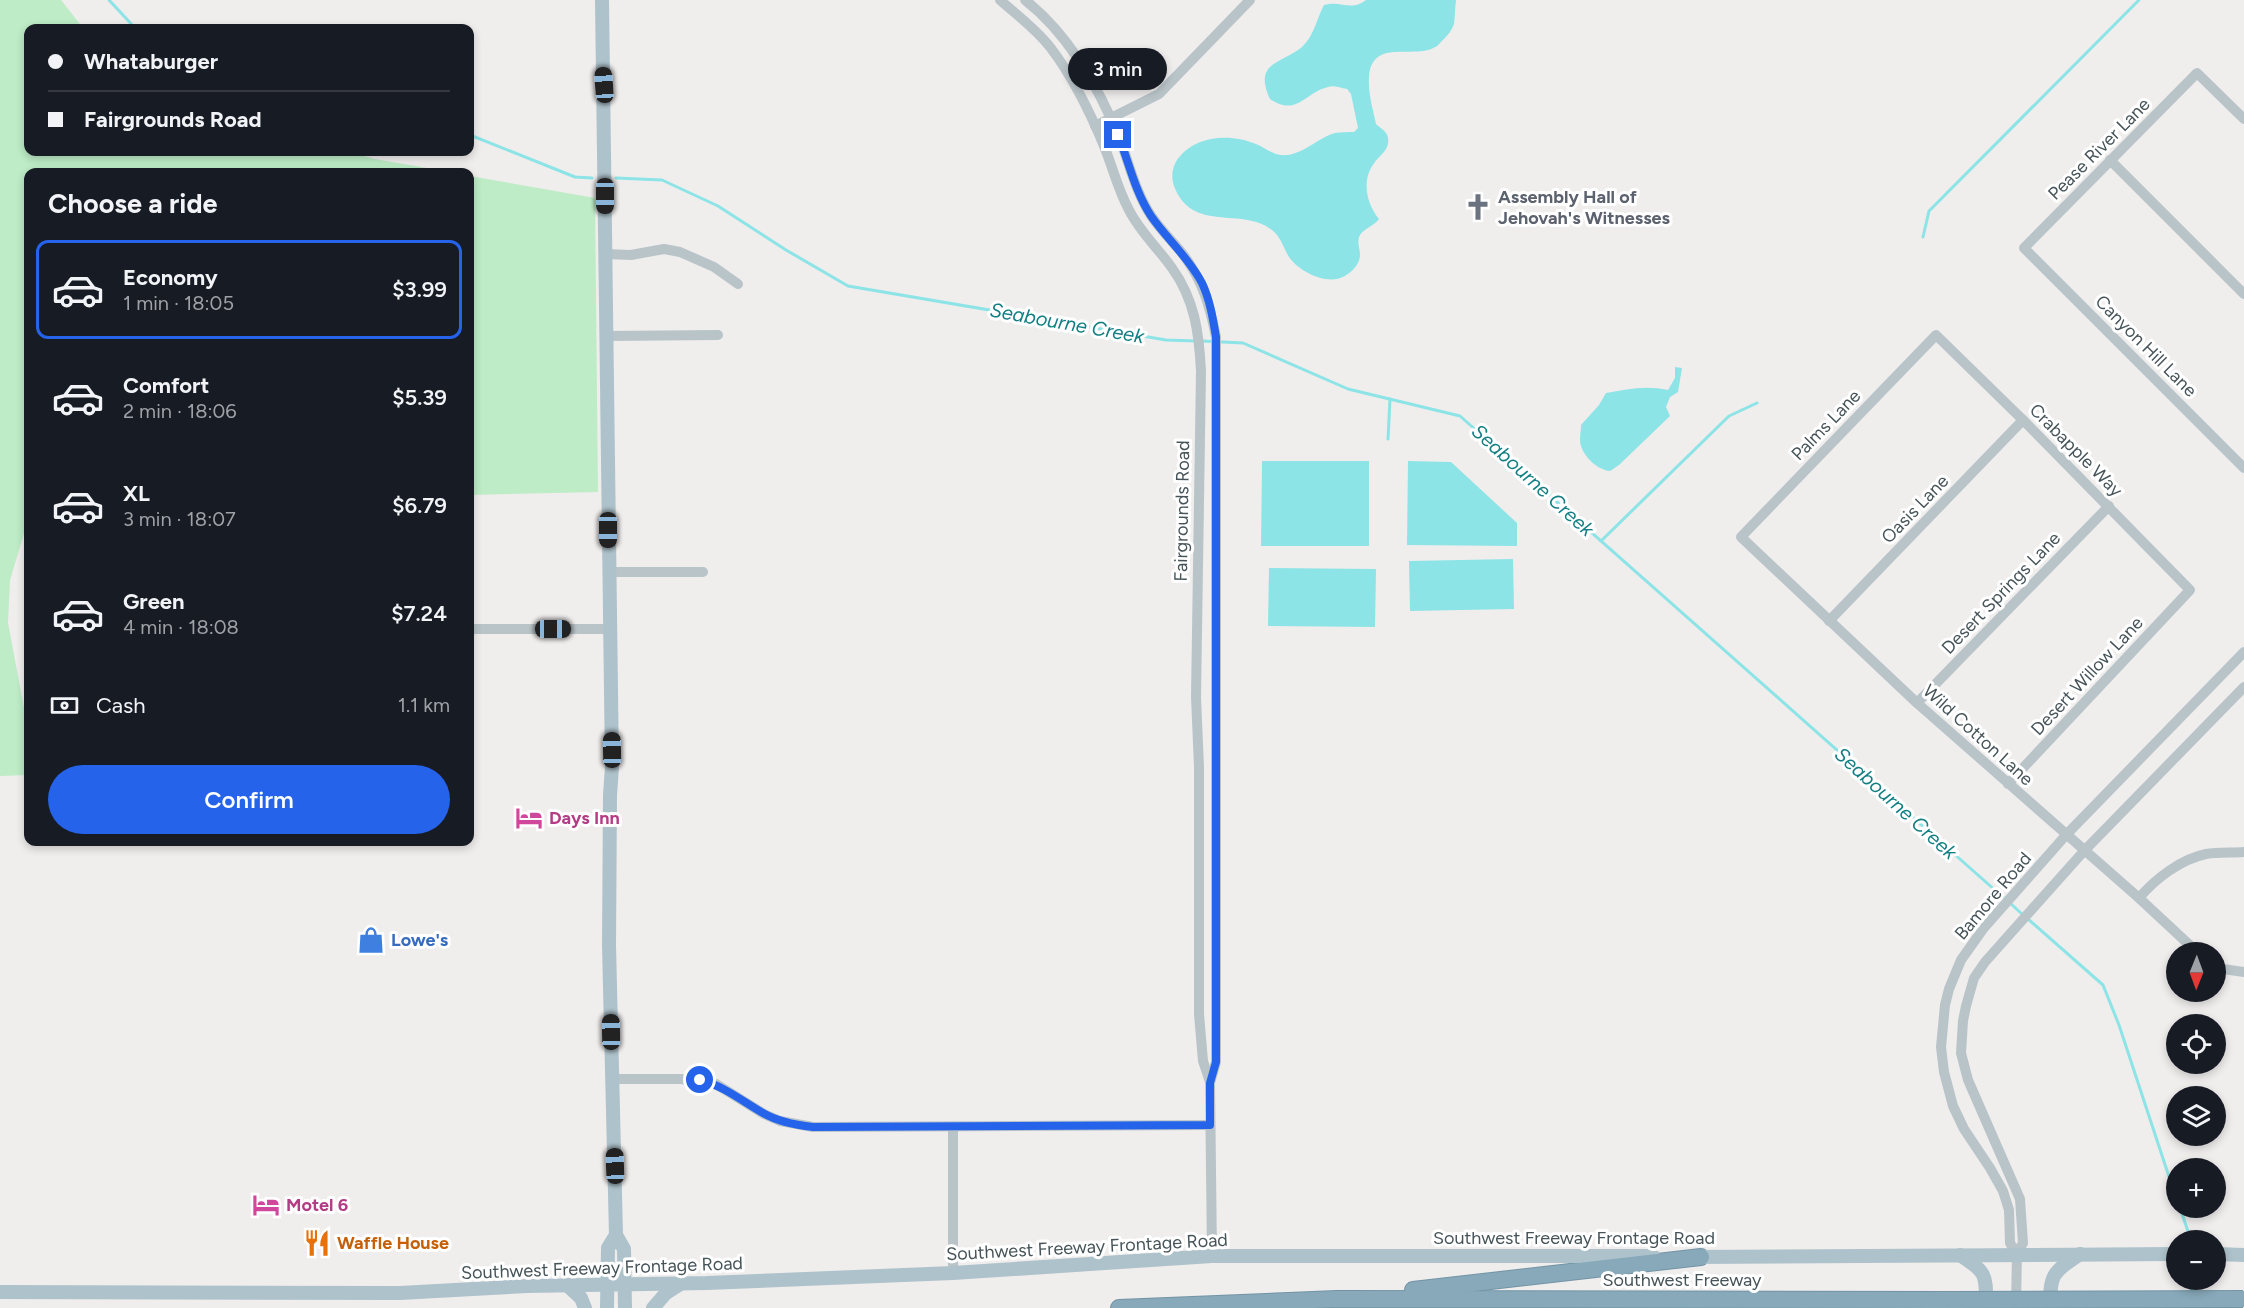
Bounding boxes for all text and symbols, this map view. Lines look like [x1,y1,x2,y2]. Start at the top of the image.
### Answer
text: Whataburger [84,48,218,75]
callout: 3 min [1068,48,1168,90]
text: 3 min [1093,57,1142,81]
car [594,66,614,104]
street label: Pease River Lane [2043,93,2155,205]
text: Fairgrounds Road [84,106,262,133]
route end [1104,121,1131,148]
car [596,178,614,214]
place label: Assembly Hall of Jehovah's Witnesses [1498,186,1670,229]
text: Choose a ride [48,187,217,220]
church icon: Assembly Hall of Jehovah's Witnesses [1463,192,1493,222]
icon: car [51,263,105,317]
text: Economy [123,264,218,291]
text: $3.99 [392,276,447,303]
text: 1 min · 18:05 [123,291,234,315]
street label: Canyon Hill Lane [2091,291,2202,402]
water label: Seabourne Creek [988,298,1147,349]
icon: car [51,371,105,425]
text: Comfort [123,372,209,399]
text: $5.39 [392,384,447,411]
street label: Palms Lane [1787,385,1865,465]
text: 2 min · 18:06 [123,399,237,423]
street label: Crabapple Way [2025,399,2127,501]
water label: Seabourne Creek [1467,419,1600,542]
street label: Fairgrounds Road [1170,440,1194,582]
street label: Oasis Lane [1877,470,1953,548]
icon: car [51,479,105,533]
text: XL [123,480,150,507]
text: $6.79 [392,492,447,519]
text: 3 min · 18:07 [123,507,236,531]
car [599,512,617,548]
street label: Desert Springs Lane [1937,527,2065,659]
icon: car [51,587,105,641]
text: Green [123,588,185,615]
text: $7.24 [391,600,447,627]
street label: Desert Willow Lane [2026,612,2148,740]
text: 4 min · 18:08 [123,615,239,639]
car [535,620,571,638]
street label: Wild Cotton Lane [1918,680,2038,790]
icon: cash [48,689,81,722]
text: Cash [96,692,146,719]
text: 1.1 km [398,693,450,717]
car [603,732,621,768]
water label: Seabourne Creek [1830,742,1963,865]
button: Confirm [48,765,450,834]
hotel icon: Days Inn [514,803,544,833]
place label: Days Inn [549,807,620,829]
street label: Bamore Road [1950,848,2036,944]
shop icon: Lowe's [356,925,386,955]
place label: Lowe's [391,929,449,951]
north arrow [2166,942,2226,1002]
map controls [2166,942,2226,1290]
car [602,1014,620,1050]
button: locate [2166,1014,2226,1074]
route start [686,1066,713,1093]
button: layers [2166,1086,2226,1146]
car [605,1148,625,1184]
button: + [2166,1158,2226,1218]
hotel icon: Motel 6 [251,1190,281,1220]
place label: Motel 6 [286,1194,348,1216]
street label: Southwest Freeway Frontage Road [1433,1227,1715,1249]
restaurant icon: Waffle House [302,1228,332,1258]
street label: Southwest Freeway Frontage Road [946,1229,1228,1265]
button: − [2166,1230,2226,1290]
place label: Waffle House [337,1232,449,1254]
street label: Southwest Freeway Frontage Road [461,1252,743,1284]
street label: Southwest Freeway [1602,1269,1762,1291]

